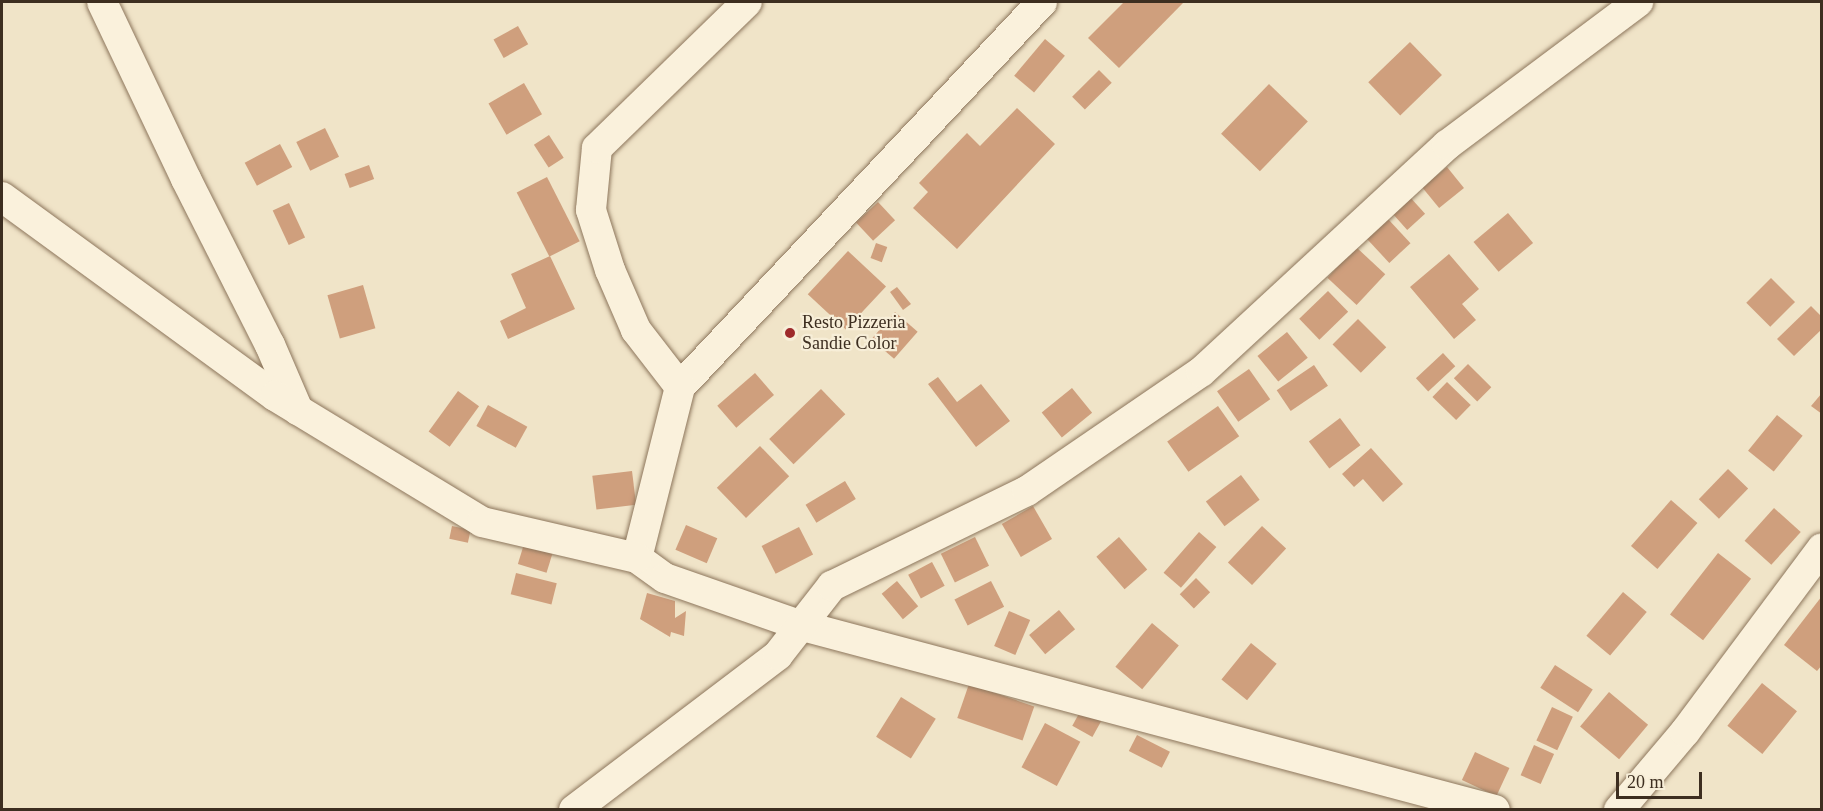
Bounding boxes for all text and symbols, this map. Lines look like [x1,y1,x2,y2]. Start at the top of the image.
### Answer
place label: Resto Pizzeria Sandie Color [802,312,905,354]
marker: Resto Pizzeria Sandie Color [783,326,797,340]
scale bar [1619,760,1704,798]
text: 20 m [1627,772,1664,792]

